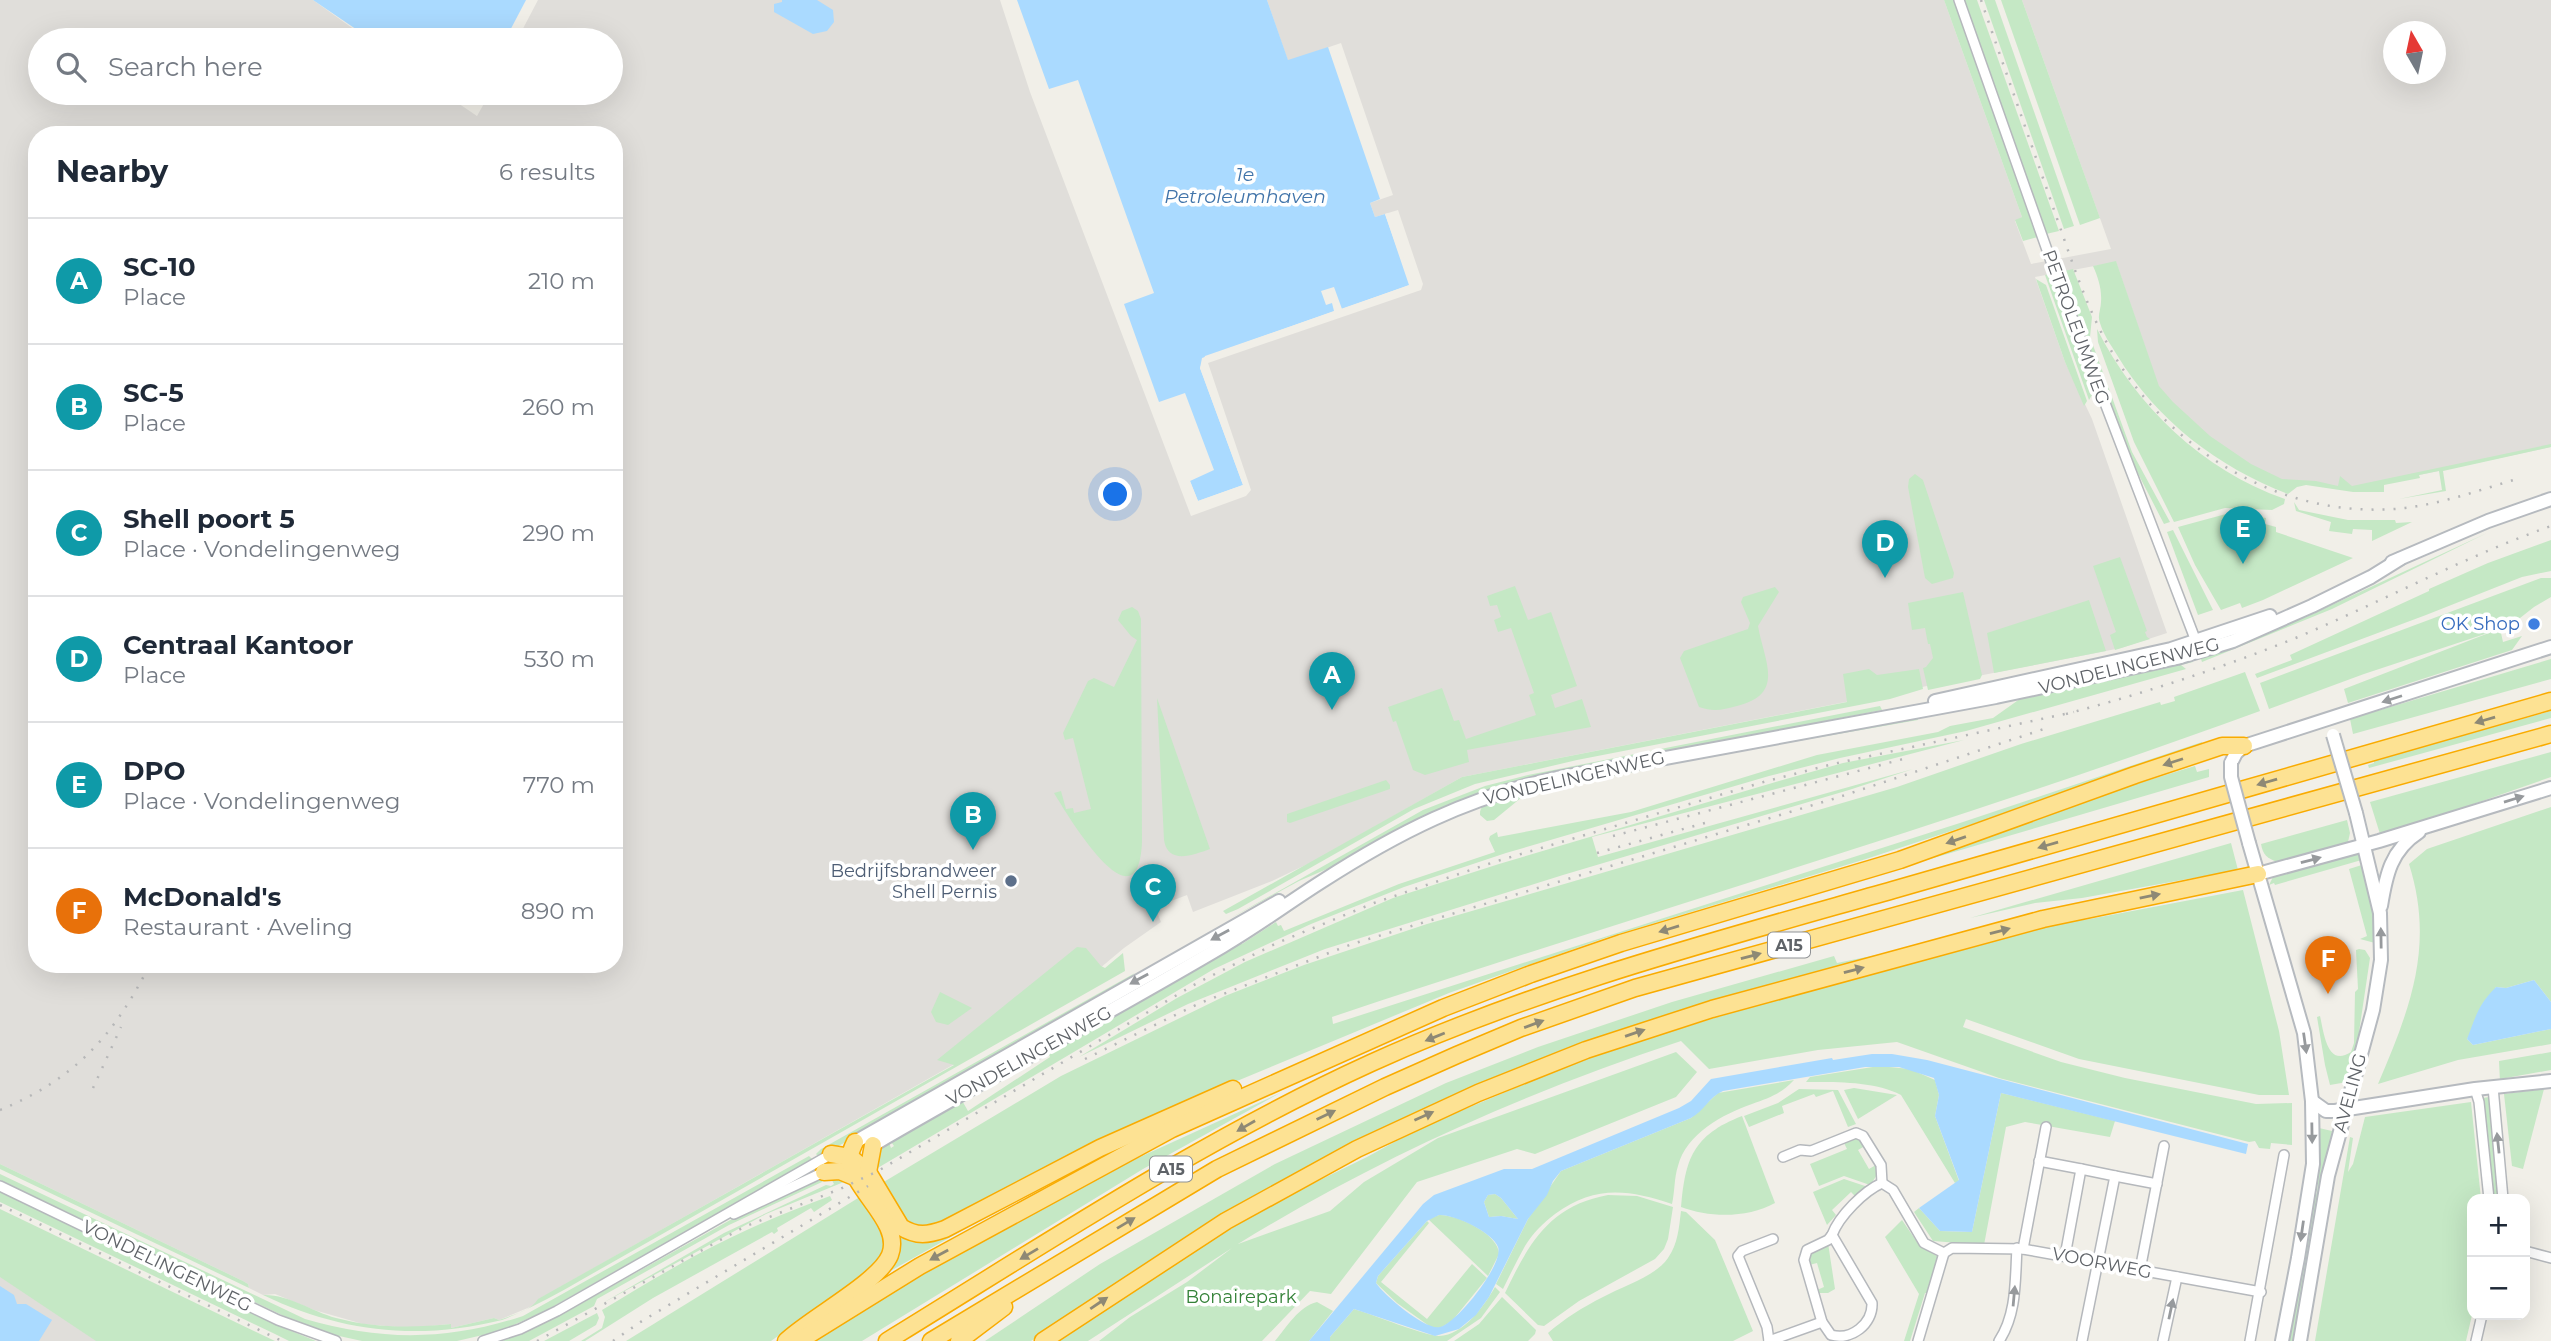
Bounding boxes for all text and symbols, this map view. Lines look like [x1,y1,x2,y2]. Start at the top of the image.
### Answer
north arrow [2383,21,2446,84]
search box [28,28,623,105]
icon: search [52,48,90,86]
text: Search here [108,51,263,83]
text: Nearby [56,153,168,190]
text: 6 results [499,158,595,186]
water label: 1e Petroleumhaven [1164,163,1326,208]
street label: PETROLEUMWEG [2038,247,2114,407]
text: SC-10 [123,251,196,283]
text: A [70,267,88,295]
text: 210 m [528,267,595,295]
text: Place [123,283,186,311]
text: SC-5 [123,377,184,409]
text: B [70,393,88,421]
text: 260 m [522,393,595,421]
text: Place [123,409,186,437]
your location [1098,477,1132,511]
text: Shell poort 5 [123,503,295,535]
pin: E [2220,506,2266,564]
text: C [71,519,87,547]
text: 290 m [522,519,595,547]
pin: D [1862,520,1908,578]
text: Place · Vondelingenweg [123,535,400,563]
place label: OK Shop [2441,613,2520,635]
marker: OK Shop [2526,616,2542,632]
text: Centraal Kantoor [123,629,354,661]
street label: VONDELINGENWEG [2036,633,2222,699]
text: D [70,645,89,673]
text: 530 m [523,645,595,673]
pin: A [1309,652,1355,710]
text: Place [123,661,186,689]
one-way arrow [2381,694,2402,704]
one-way arrow [2475,715,2496,725]
street label: VONDELINGENWEG [1481,746,1667,810]
text: DPO [123,755,185,787]
one-way arrow [2163,757,2184,768]
text: E [71,771,87,799]
text: 770 m [523,771,595,799]
one-way arrow [2256,778,2277,788]
text: Place · Vondelingenweg [123,787,400,815]
pin: B [950,792,996,850]
one-way arrow [2504,793,2525,804]
one-way arrow [1946,835,1967,846]
one-way arrow [2037,840,2059,851]
one-way arrow [2301,854,2323,865]
place label: Bedrijfsbrandweer Shell Pernis [830,860,997,903]
pin: C [1130,864,1176,922]
marker: Bedrijfsbrandweer Shell Pernis [1003,873,1019,889]
text: McDonald's [123,881,281,913]
one-way arrow [2139,890,2161,901]
text: F [72,897,86,925]
text: 890 m [521,897,595,925]
text: Restaurant · Aveling [123,913,353,941]
one-way arrow [1658,925,1679,935]
one-way arrow [1989,925,2011,936]
one-way arrow [2375,927,2387,949]
one-way arrow [1209,928,1229,940]
road number: A15 [1768,932,1810,958]
pin: F [2305,936,2351,994]
one-way arrow [1740,950,1762,961]
one-way arrow [1844,965,1865,975]
one-way arrow [1129,973,1149,985]
street label: VONDELINGENWEG [943,1001,1115,1111]
one-way arrow [1524,1018,1545,1029]
one-way arrow [1625,1027,1646,1038]
one-way arrow [1424,1032,1445,1043]
one-way arrow [2299,1032,2310,1054]
street label: AVELING [2329,1051,2371,1135]
one-way arrow [1316,1110,1336,1121]
one-way arrow [1413,1111,1434,1122]
one-way arrow [1237,1120,1256,1132]
one-way arrow [2307,1122,2318,1144]
one-way arrow [2492,1132,2503,1154]
road number: A15 [1150,1156,1192,1182]
map controls [2467,1194,2530,1320]
button: + [2467,1194,2530,1257]
street label: VONDELINGENWEG [79,1215,255,1317]
one-way arrow [1116,1217,1135,1229]
one-way arrow [2296,1220,2307,1242]
street label: VOORWEG [2050,1243,2154,1283]
one-way arrow [1020,1248,1039,1261]
one-way arrow [930,1249,949,1261]
button: − [2467,1257,2530,1320]
one-way arrow [2009,1285,2020,1307]
park label: Bonairepark [1186,1286,1297,1308]
one-way arrow [1090,1297,1109,1310]
one-way arrow [2165,1298,2176,1320]

